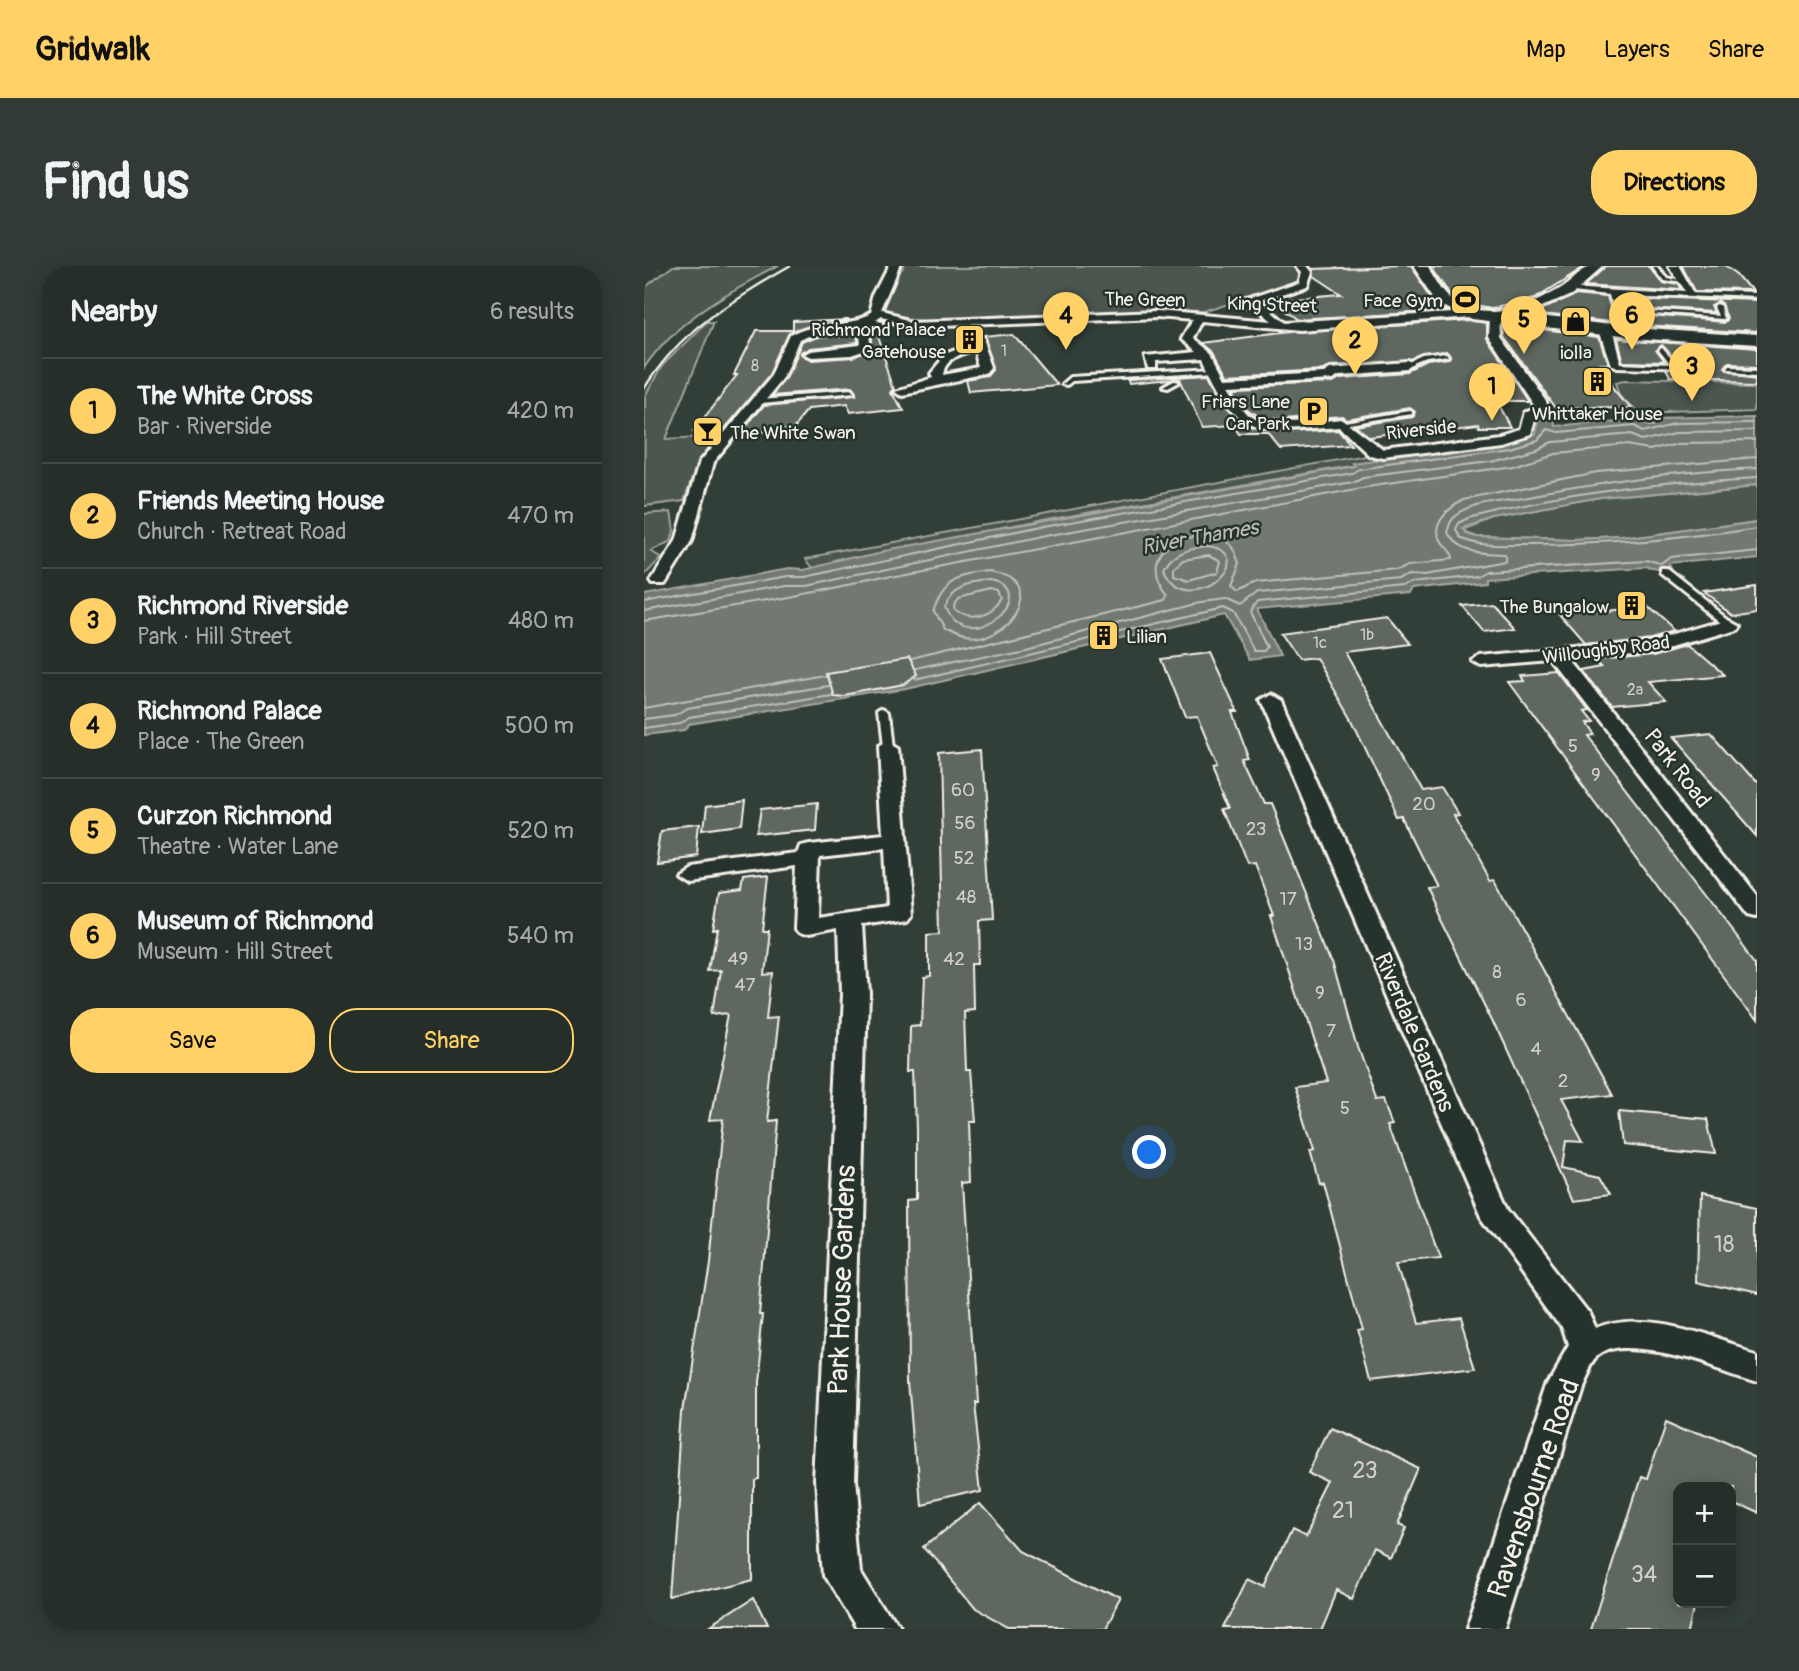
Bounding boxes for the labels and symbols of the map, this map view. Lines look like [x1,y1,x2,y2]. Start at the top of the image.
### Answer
sports icon: Face Gym [1449,283,1483,317]
street label: The Green [1104,287,1186,313]
place label: Face Gym [1363,289,1443,313]
street label: King Street [1226,291,1318,319]
pin: 4 [1043,292,1089,350]
pin: 6 [1609,292,1655,350]
pin: 5 [1501,296,1547,354]
shop icon: iolla [1559,304,1593,338]
pin: 2 [1332,317,1378,375]
place label: Richmond Palace Gatehouse [811,318,947,364]
building icon: Richmond Palace Gatehouse [952,323,986,357]
house number: 1 [1001,341,1007,361]
place label: iolla [1560,341,1592,365]
pin: 3 [1669,343,1715,401]
house number: 8 [751,356,759,376]
pin: 1 [1469,363,1515,421]
building icon: Whittaker House [1580,365,1614,399]
place label: Friars Lane Car Park [1201,390,1291,436]
parking icon: Friars Lane Car Park [1296,395,1330,429]
place label: Whittaker House [1532,402,1663,426]
street label: Riverside [1385,414,1458,446]
bar icon: The White Swan [690,415,724,449]
place label: The White Swan [730,421,856,445]
water label: River Thames [1140,513,1263,561]
building icon: The Bungalow [1615,589,1649,623]
place label: The Bungalow [1499,595,1609,619]
building icon: Lilian [1086,619,1120,653]
place label: Lilian [1126,625,1167,649]
house number: 1b [1360,625,1374,645]
street label: Willoughby Road [1541,630,1671,670]
house number: 1c [1313,633,1327,653]
house number: 2a [1627,680,1643,700]
street label: Park Road [1638,723,1718,814]
house number: 5 [1568,734,1578,758]
house number: 9 [1591,763,1601,787]
house number: 60 [951,778,975,802]
house number: 20 [1412,792,1436,816]
house number: 56 [954,811,976,835]
house number: 23 [1246,817,1266,841]
house number: 52 [954,846,974,870]
house number: 48 [956,885,976,909]
house number: 17 [1279,887,1297,911]
house number: 13 [1295,932,1313,956]
house number: 49 [728,947,748,971]
house number: 42 [943,947,965,971]
street label: Riverdale Gardens [1368,948,1461,1116]
house number: 8 [1492,960,1502,984]
house number: 47 [734,973,756,997]
house number: 9 [1315,981,1325,1005]
house number: 6 [1515,988,1527,1012]
house number: 7 [1326,1019,1336,1043]
house number: 4 [1530,1037,1542,1061]
house number: 2 [1558,1069,1568,1093]
house number: 5 [1340,1096,1350,1120]
your location [1132,1135,1166,1169]
street label: Park House Gardens [821,1164,864,1396]
house number: 18 [1714,1230,1734,1259]
street label: Ravensbourne Road [1481,1374,1588,1603]
house number: 23 [1352,1456,1378,1485]
house number: 21 [1332,1496,1354,1525]
house number: 34 [1631,1560,1657,1589]

